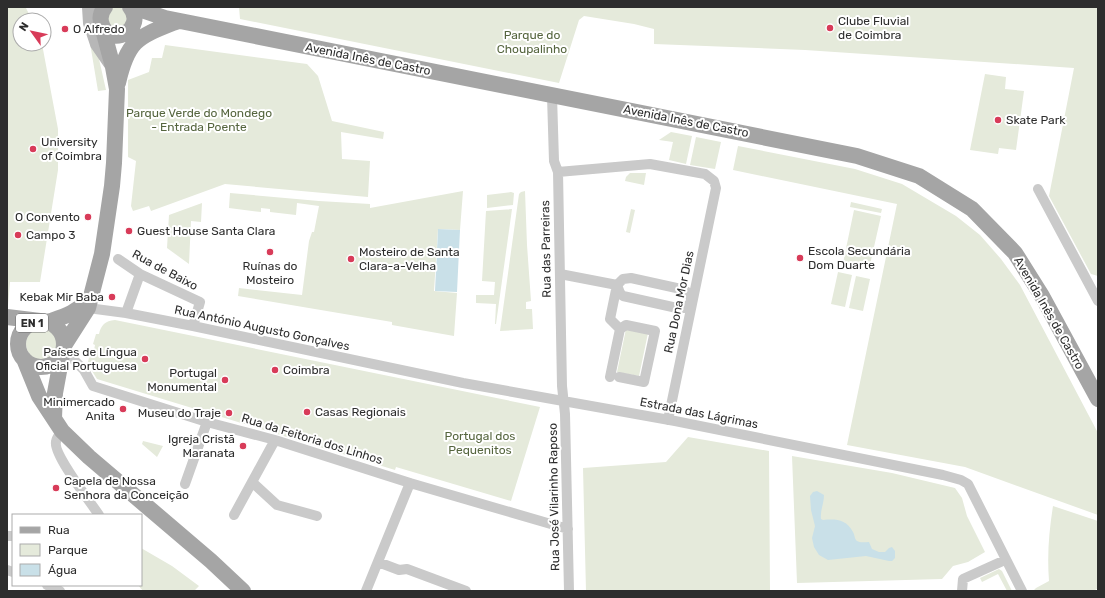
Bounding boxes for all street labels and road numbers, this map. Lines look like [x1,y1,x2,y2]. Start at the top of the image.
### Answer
street label: Avenida Inês de Castro [304,40,432,78]
street label: Avenida Inês de Castro [622,102,750,140]
street label: Rua das Parreiras [538,200,554,298]
street label: Rua de Baixo [130,247,200,293]
street label: Rua Dona Mor Dias [661,250,697,354]
street label: Avenida Inês de Castro [1011,254,1087,372]
street label: Rua António Augusto Gonçalves [173,303,351,353]
road number: EN 1 [16,314,48,332]
street label: Estrada das Lágrimas [639,395,759,431]
street label: Rua da Feitoria dos Linhos [240,411,384,467]
street label: Rua José Vilarinho Raposo [546,423,562,571]

